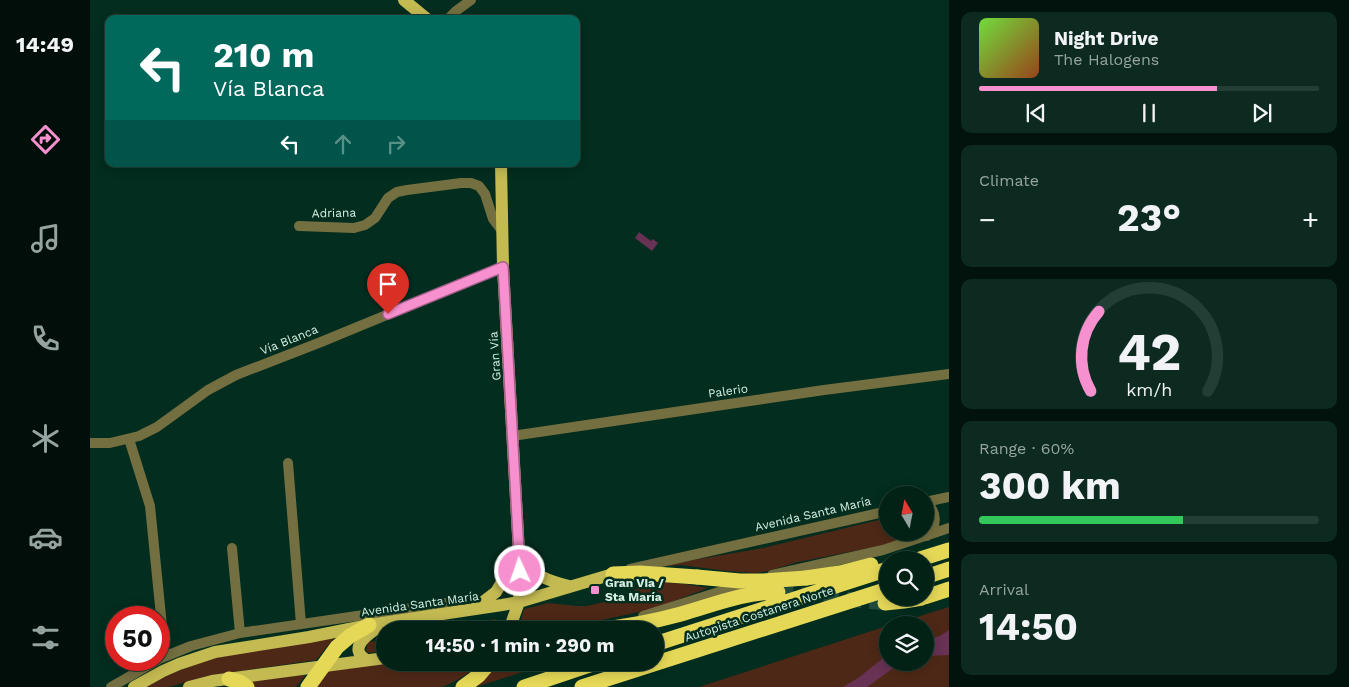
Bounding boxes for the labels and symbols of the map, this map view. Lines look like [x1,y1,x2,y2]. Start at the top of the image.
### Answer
street label: Adriana [312,206,357,220]
pin [367,263,409,314]
street label: Vía Blanca [258,322,320,358]
street label: Gran Vía [486,331,504,381]
street label: Palerio [707,381,749,401]
north arrow [879,486,934,541]
street label: Avenida Santa María [754,494,873,534]
position arrow [493,544,545,596]
place label: Gran Via / Sta María [605,576,664,604]
street label: Autopista Costanera Norte [683,583,835,645]
marker: Gran Via / Sta María [589,584,601,596]
street label: Avenida Santa María [360,589,480,619]
speed limit sign: 50 [105,606,170,671]

